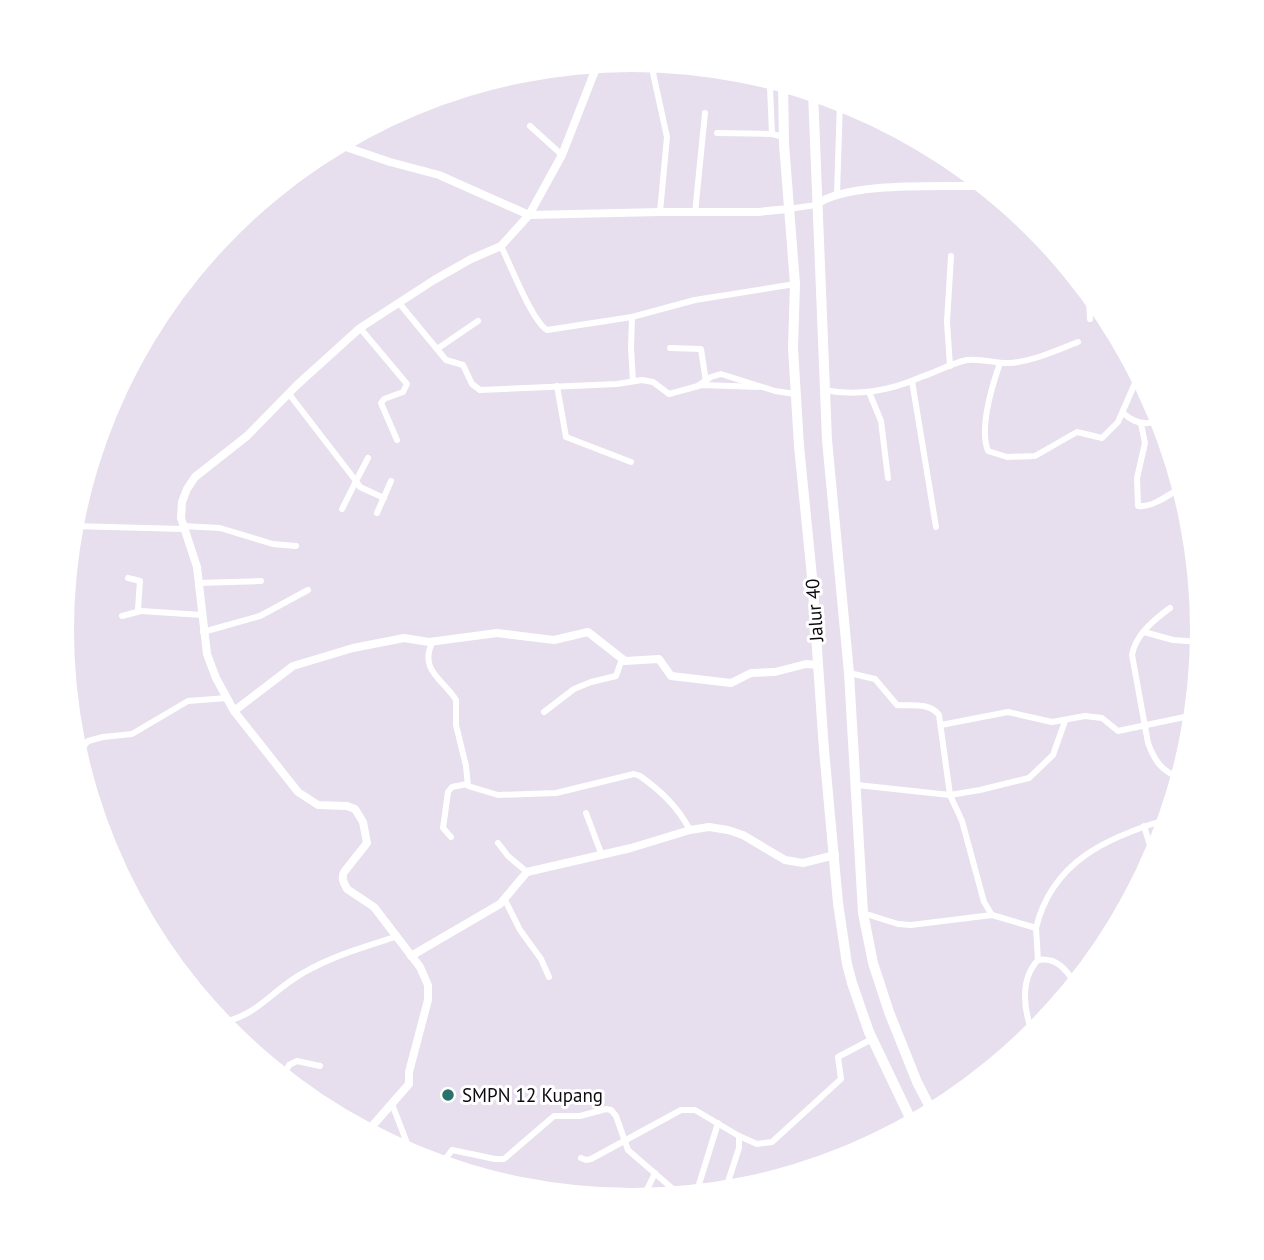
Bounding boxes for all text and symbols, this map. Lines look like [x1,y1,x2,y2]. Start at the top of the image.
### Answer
street label: Jalur 40 [800,578,828,643]
place label: SMPN 12 Kupang [462,1083,603,1107]
marker: SMPN 12 Kupang [440,1087,456,1103]

